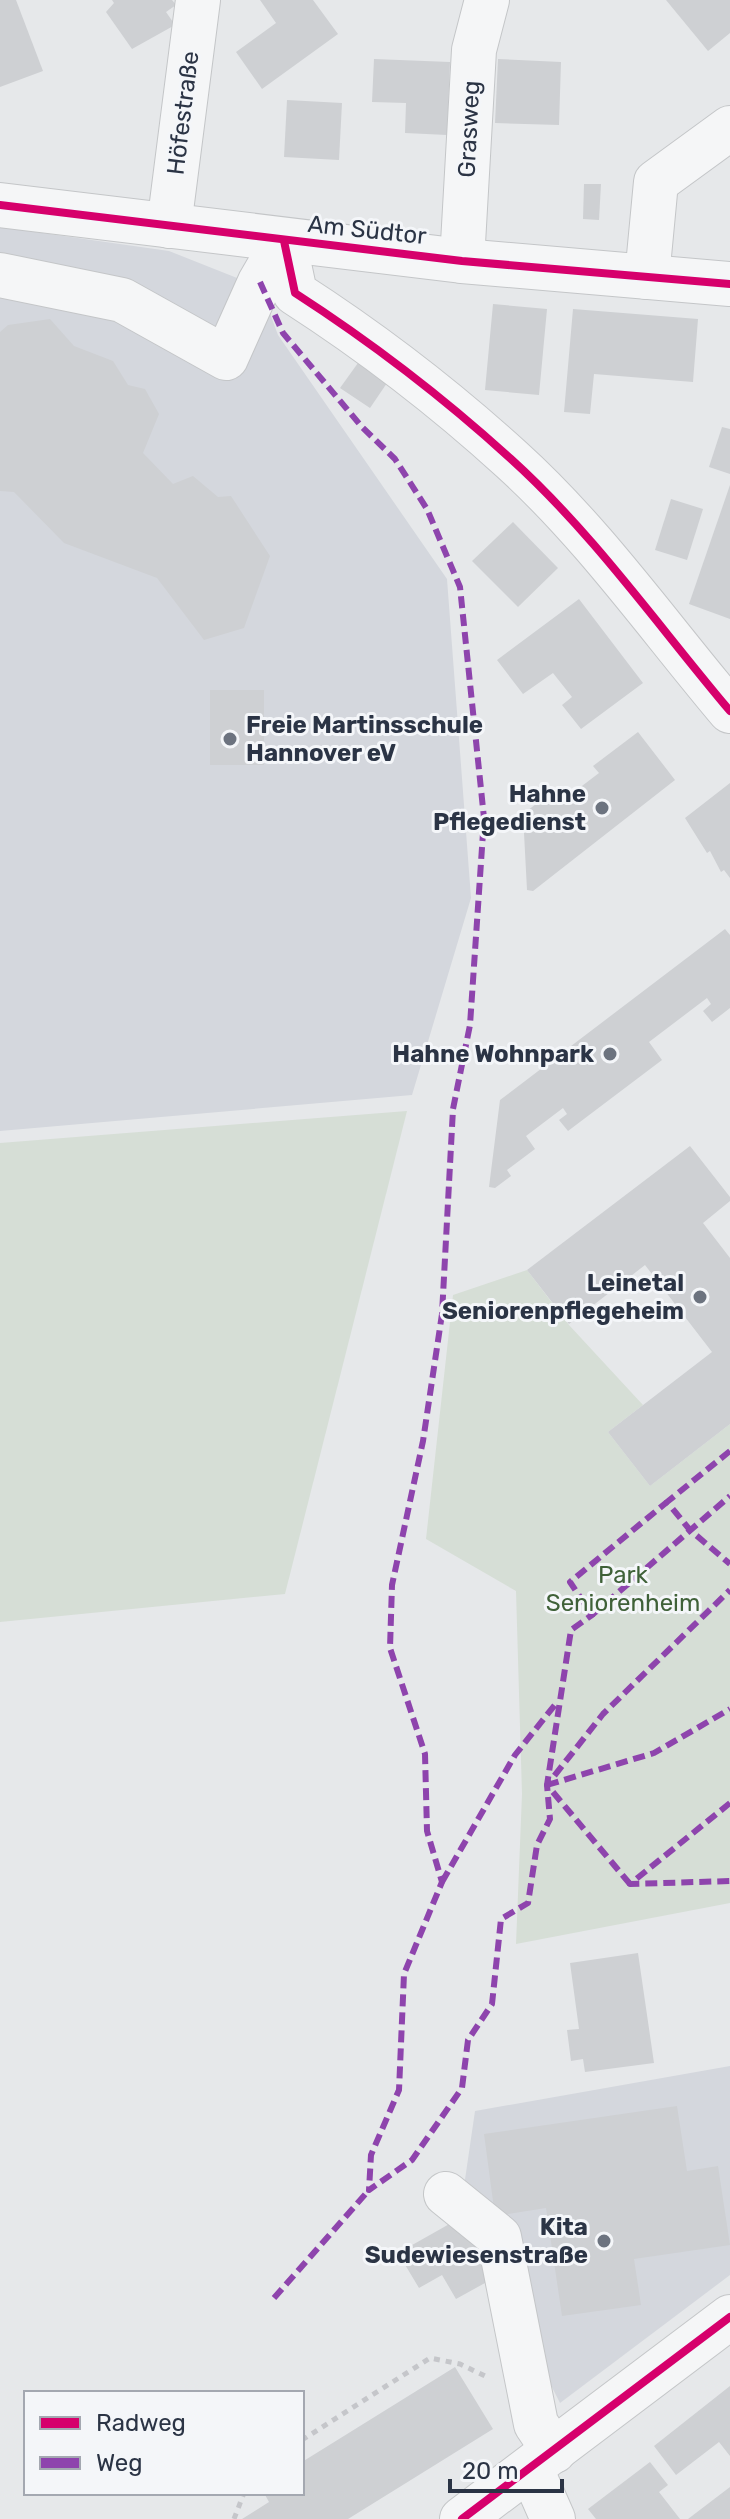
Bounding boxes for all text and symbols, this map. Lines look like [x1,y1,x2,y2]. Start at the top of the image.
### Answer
street label: Höfestraße [162,49,204,177]
street label: Grasweg [452,80,486,178]
street label: Am Südtor [306,210,428,250]
place label: Freie Martinsschule Hannover eV [246,711,483,767]
marker: Freie Martinsschule Hannover eV [221,730,239,748]
place label: Hahne Pflegedienst [433,780,586,836]
marker: Hahne Pflegedienst [593,799,611,817]
place label: Hahne Wohnpark [392,1040,594,1068]
marker: Hahne Wohnpark [601,1045,619,1063]
place label: Leinetal Seniorenpflegeheim [442,1269,684,1325]
marker: Leinetal Seniorenpflegeheim [691,1288,709,1306]
park label: Park Seniorenheim [546,1561,700,1617]
place label: Kita Sudewiesenstraße [365,2213,588,2269]
marker: Kita Sudewiesenstraße [595,2232,613,2250]
legend [24,2391,304,2495]
text: Radweg [96,2409,186,2437]
scale bar [450,2443,562,2493]
text: Weg [96,2449,143,2477]
text: 20 m [462,2457,519,2485]

